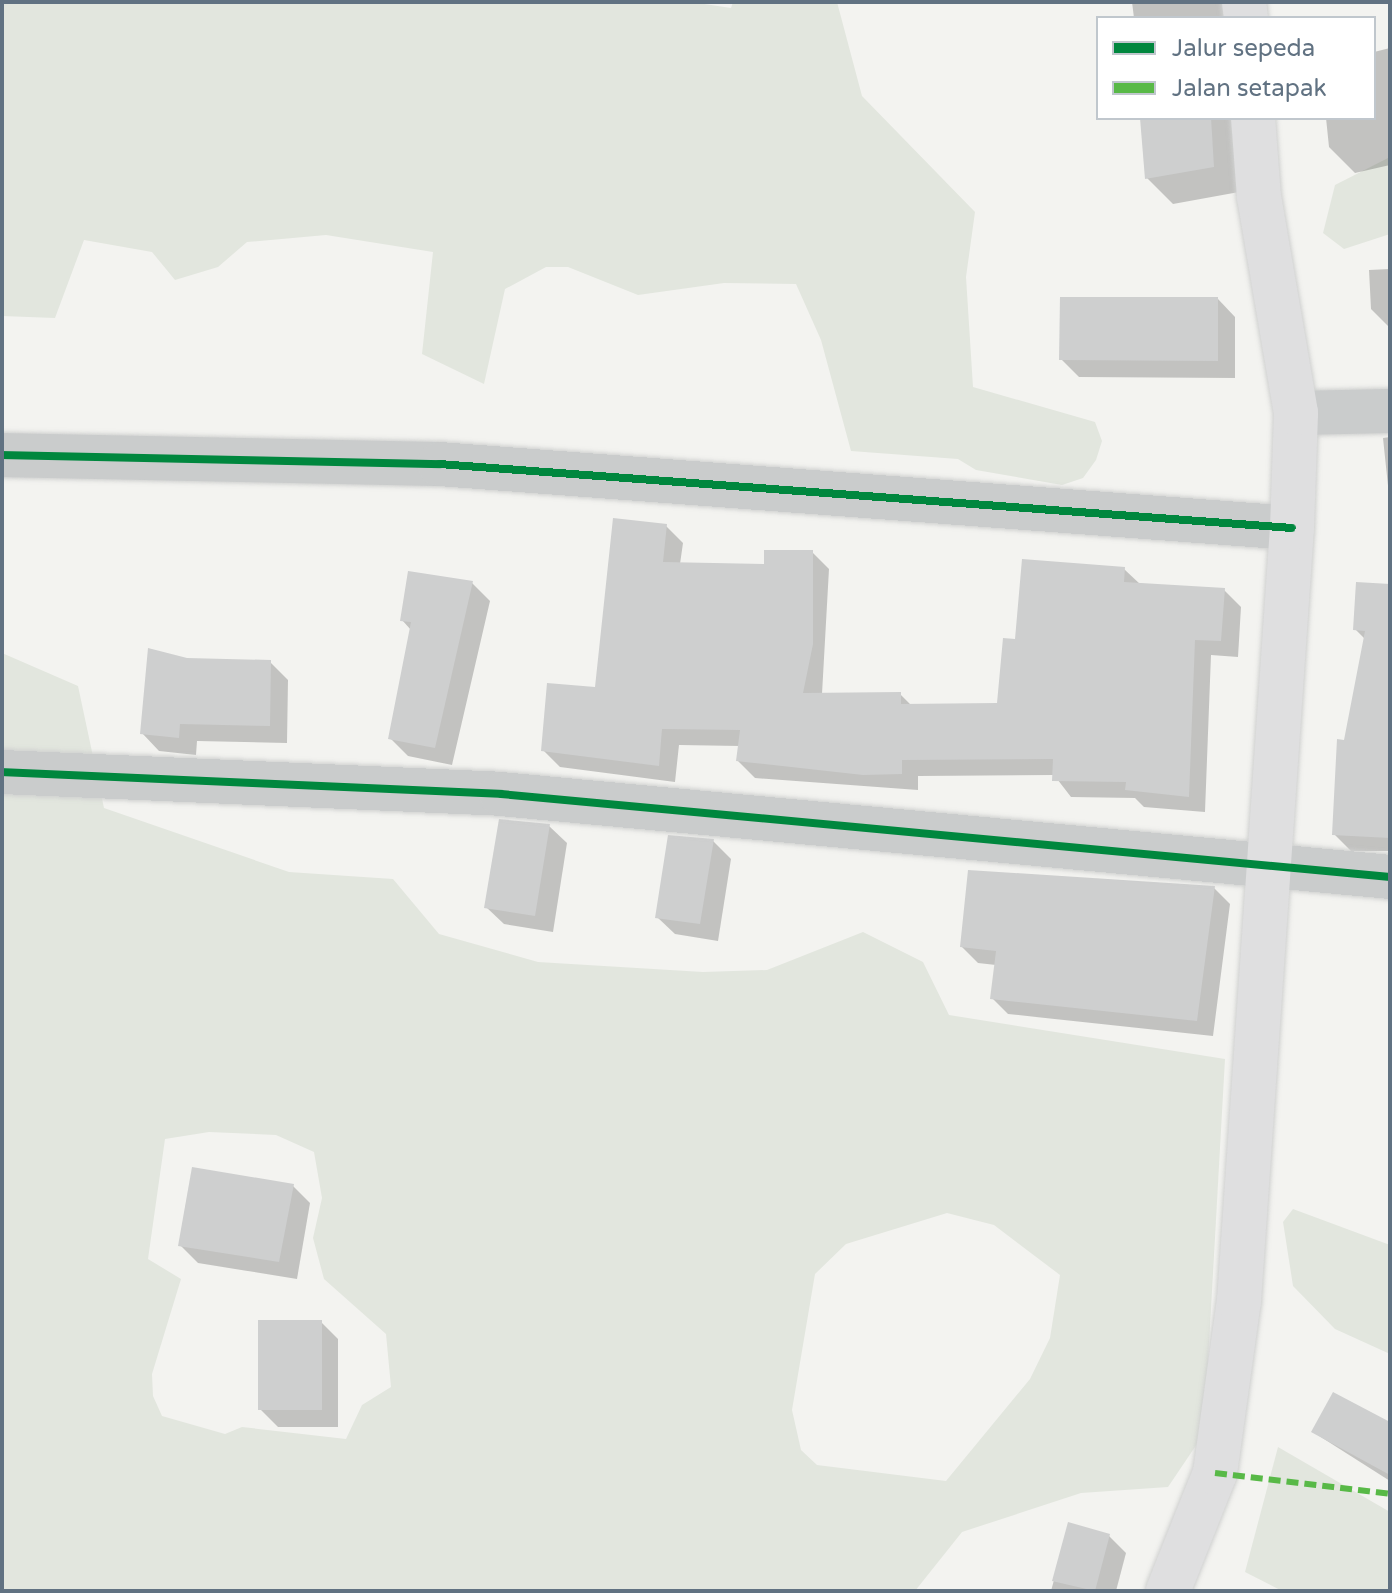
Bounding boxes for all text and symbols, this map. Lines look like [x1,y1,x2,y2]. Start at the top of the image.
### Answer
legend [1096,16,1376,120]
text: Jalur sepeda [1172,34,1315,63]
text: Jalan setapak [1172,74,1326,103]

